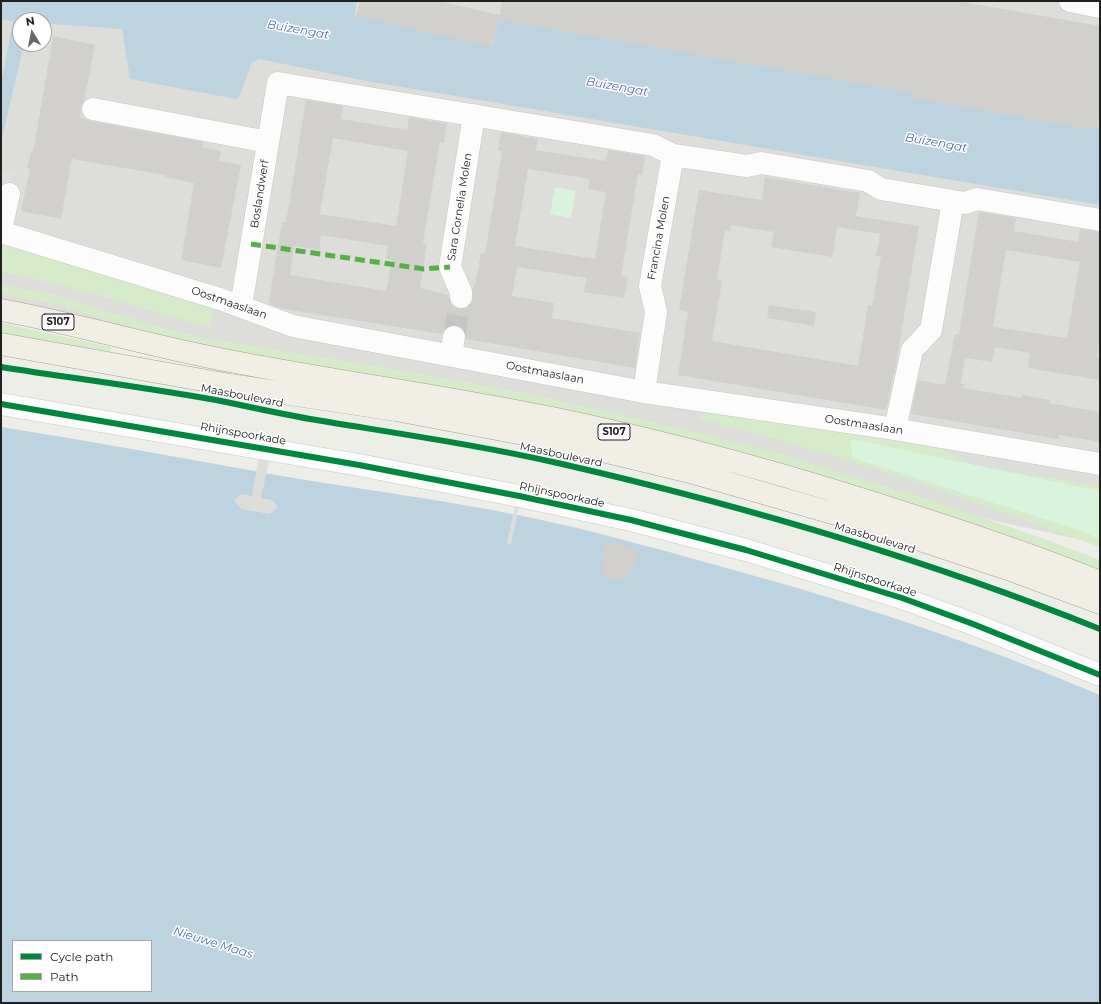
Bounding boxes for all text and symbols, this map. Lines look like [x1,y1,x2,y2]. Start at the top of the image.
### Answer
north arrow [12,12,52,52]
text: N [24,14,36,29]
water label: Buizengat [266,17,330,43]
water label: Buizengat [585,74,649,100]
water label: Buizengat [904,130,968,156]
street label: Sara Cornelia Molen [445,152,475,262]
street label: Boslandwerf [248,159,272,229]
street label: Francina Molen [645,195,673,281]
street label: Oostmaaslaan [189,284,269,322]
road number: S107 [42,314,74,330]
street label: Oostmaaslaan [505,359,585,387]
street label: Maasboulevard [199,382,285,410]
street label: Oostmaaslaan [824,412,904,438]
street label: Rhijnspoorkade [199,420,287,448]
road number: S107 [598,424,630,440]
street label: Maasboulevard [519,440,603,470]
street label: Rhijnspoorkade [518,480,606,510]
street label: Maasboulevard [833,519,917,557]
street label: Rhijnspoorkade [832,560,918,600]
water label: Nieuwe Maas [171,924,255,962]
legend [12,940,152,992]
text: Cycle path [50,949,113,964]
text: Path [50,969,79,984]

